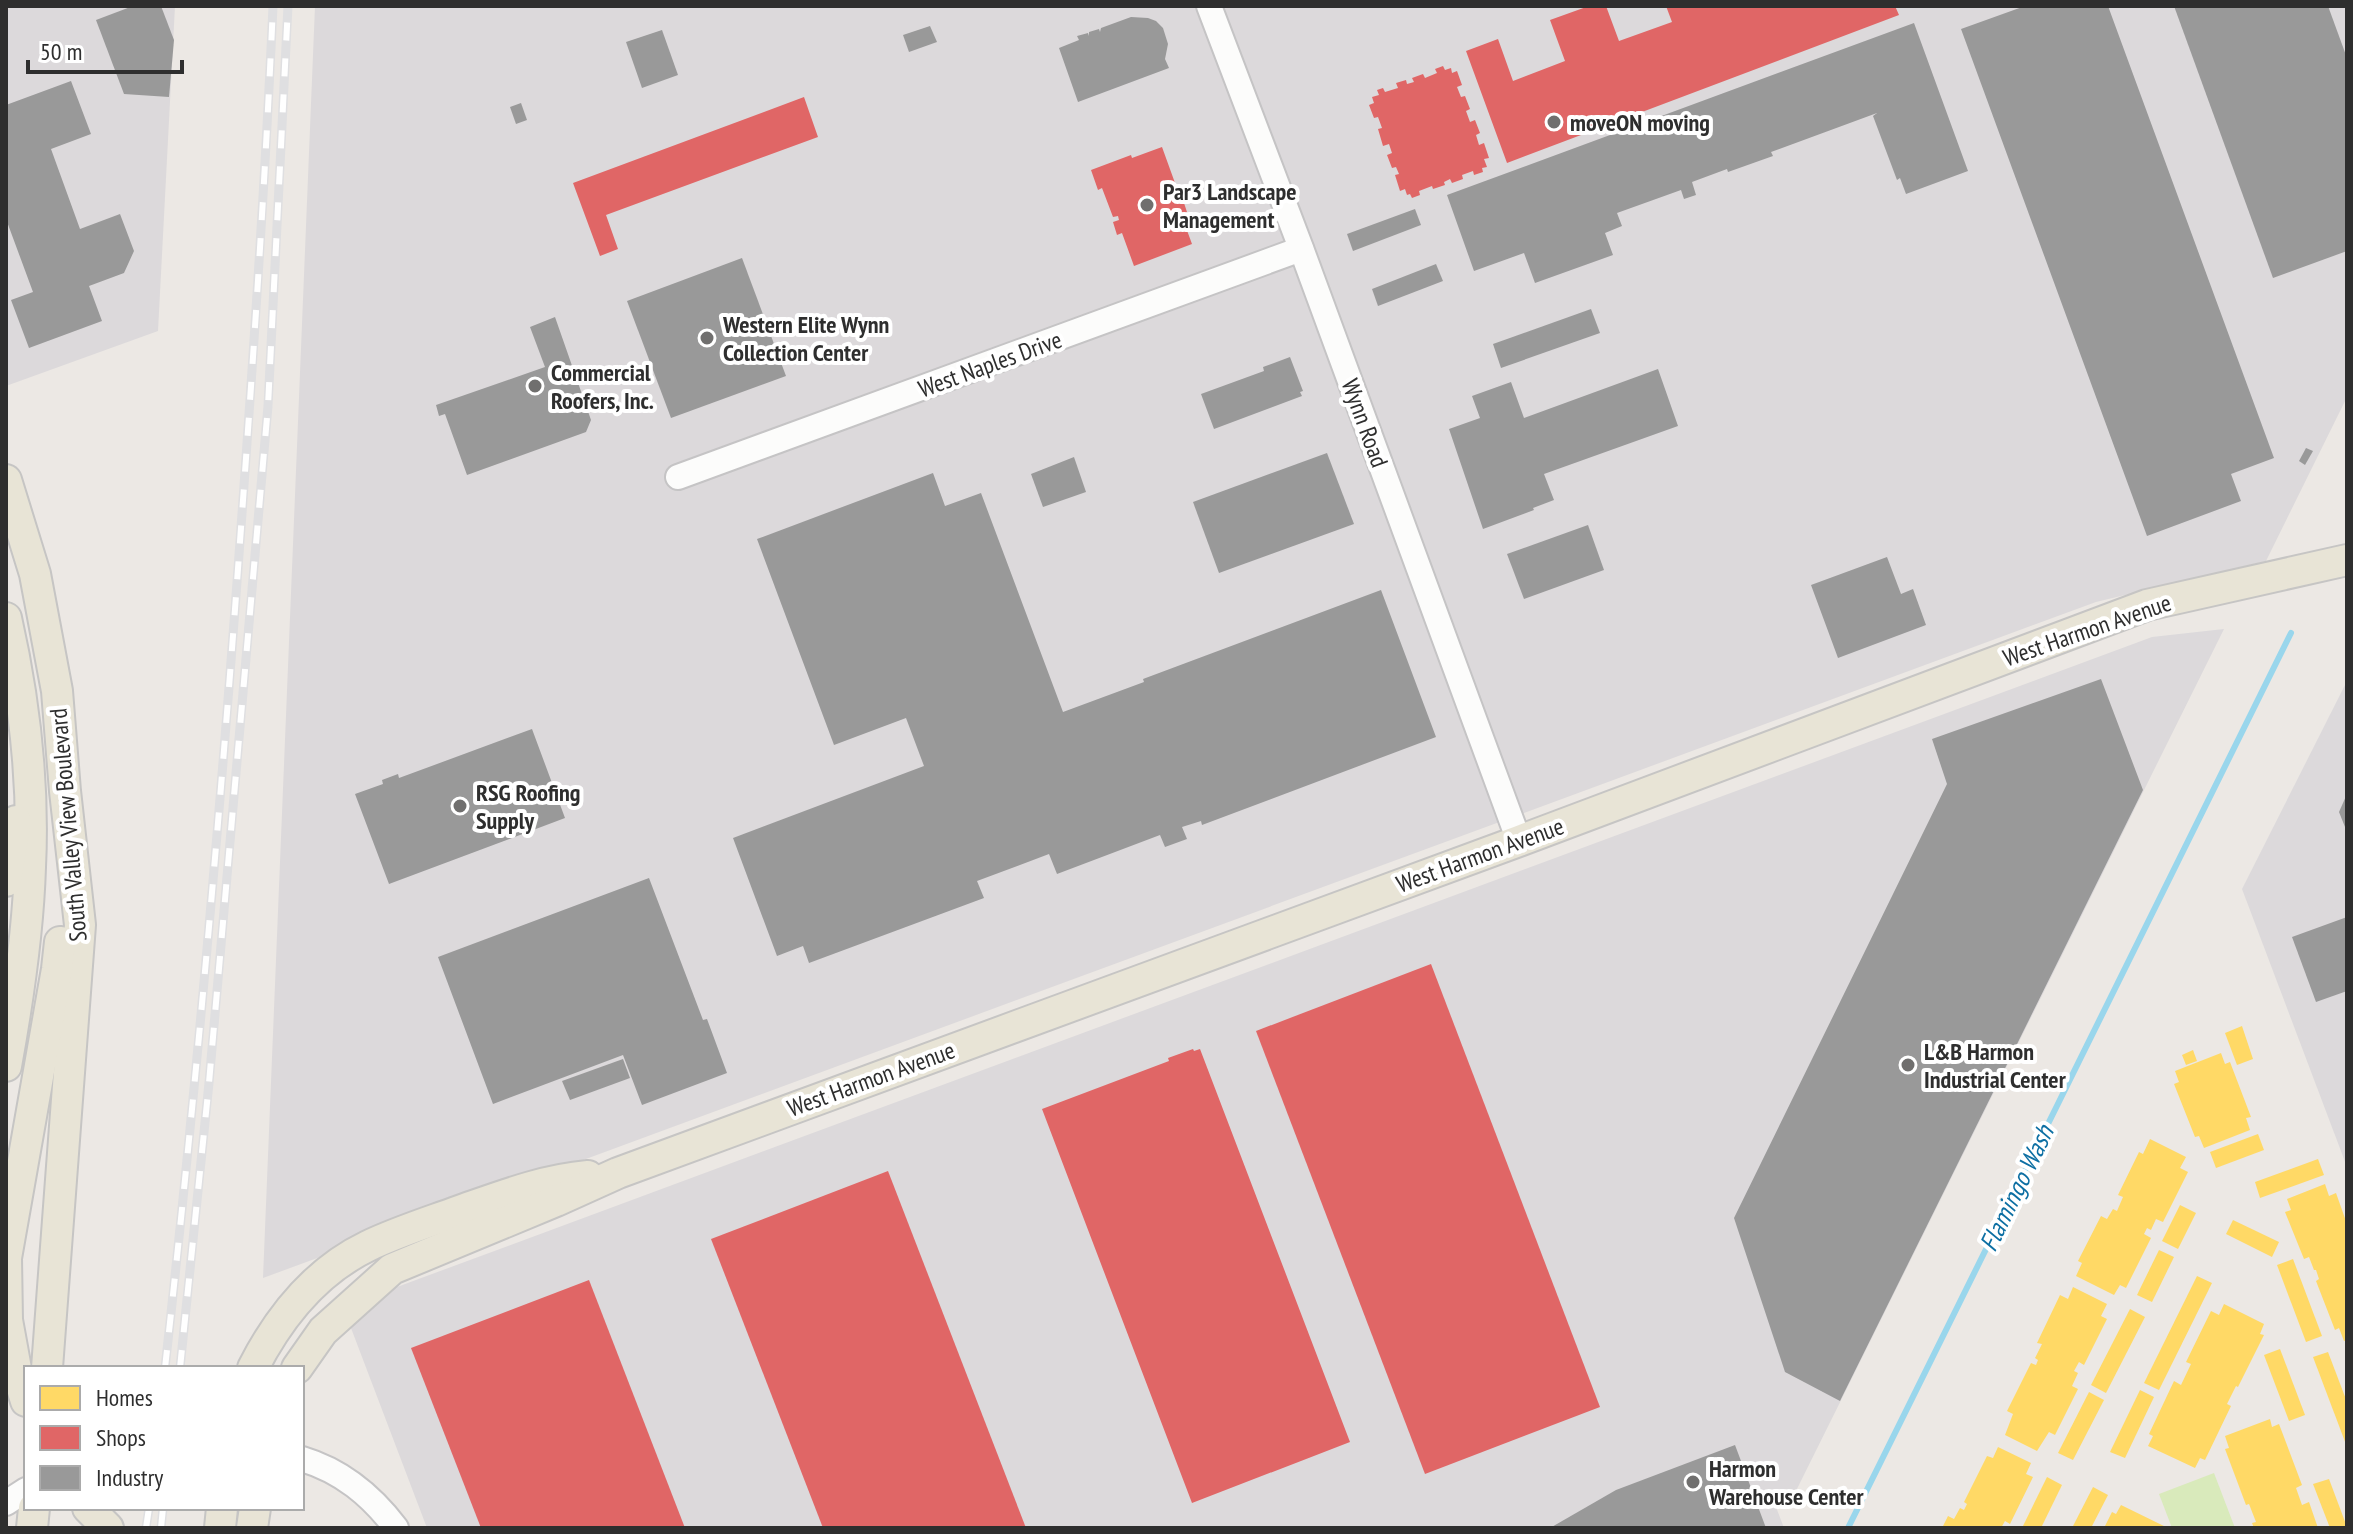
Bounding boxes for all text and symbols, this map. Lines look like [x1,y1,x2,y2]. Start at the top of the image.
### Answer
scale bar [28,24,182,74]
text: 50 m [40,36,82,67]
place label: moveON moving [1570,107,1710,138]
marker: moveON moving [1545,113,1563,131]
place label: Par3 Landscape Management [1163,176,1297,235]
marker: Par3 Landscape Management [1138,196,1156,214]
place label: Western Elite Wynn Collection Center [722,309,889,368]
street label: West Naples Drive [914,324,1066,404]
marker: Western Elite Wynn Collection Center [698,329,716,347]
place label: Commercial Roofers, Inc. [551,357,654,416]
street label: Wynn Road [1335,374,1395,472]
marker: Commercial Roofers, Inc. [526,377,544,395]
street label: West Harmon Avenue [1999,587,2175,673]
street label: South Valley View Boulevard [42,707,94,943]
place label: RSG Roofing Supply [476,777,581,836]
marker: RSG Roofing Supply [451,797,469,815]
street label: West Harmon Avenue [1392,810,1568,900]
street label: West Harmon Avenue [783,1034,959,1124]
place label: L&B Harmon Industrial Center [1924,1036,2067,1095]
marker: L&B Harmon Industrial Center [1899,1056,1917,1074]
water label: Flamingo Wash [1971,1118,2061,1256]
legend [24,1366,304,1510]
text: Homes [96,1382,153,1413]
text: Shops [96,1422,146,1453]
place label: Harmon Warehouse Center [1708,1453,1864,1512]
text: Industry [96,1462,163,1493]
marker: Harmon Warehouse Center [1684,1473,1702,1491]

